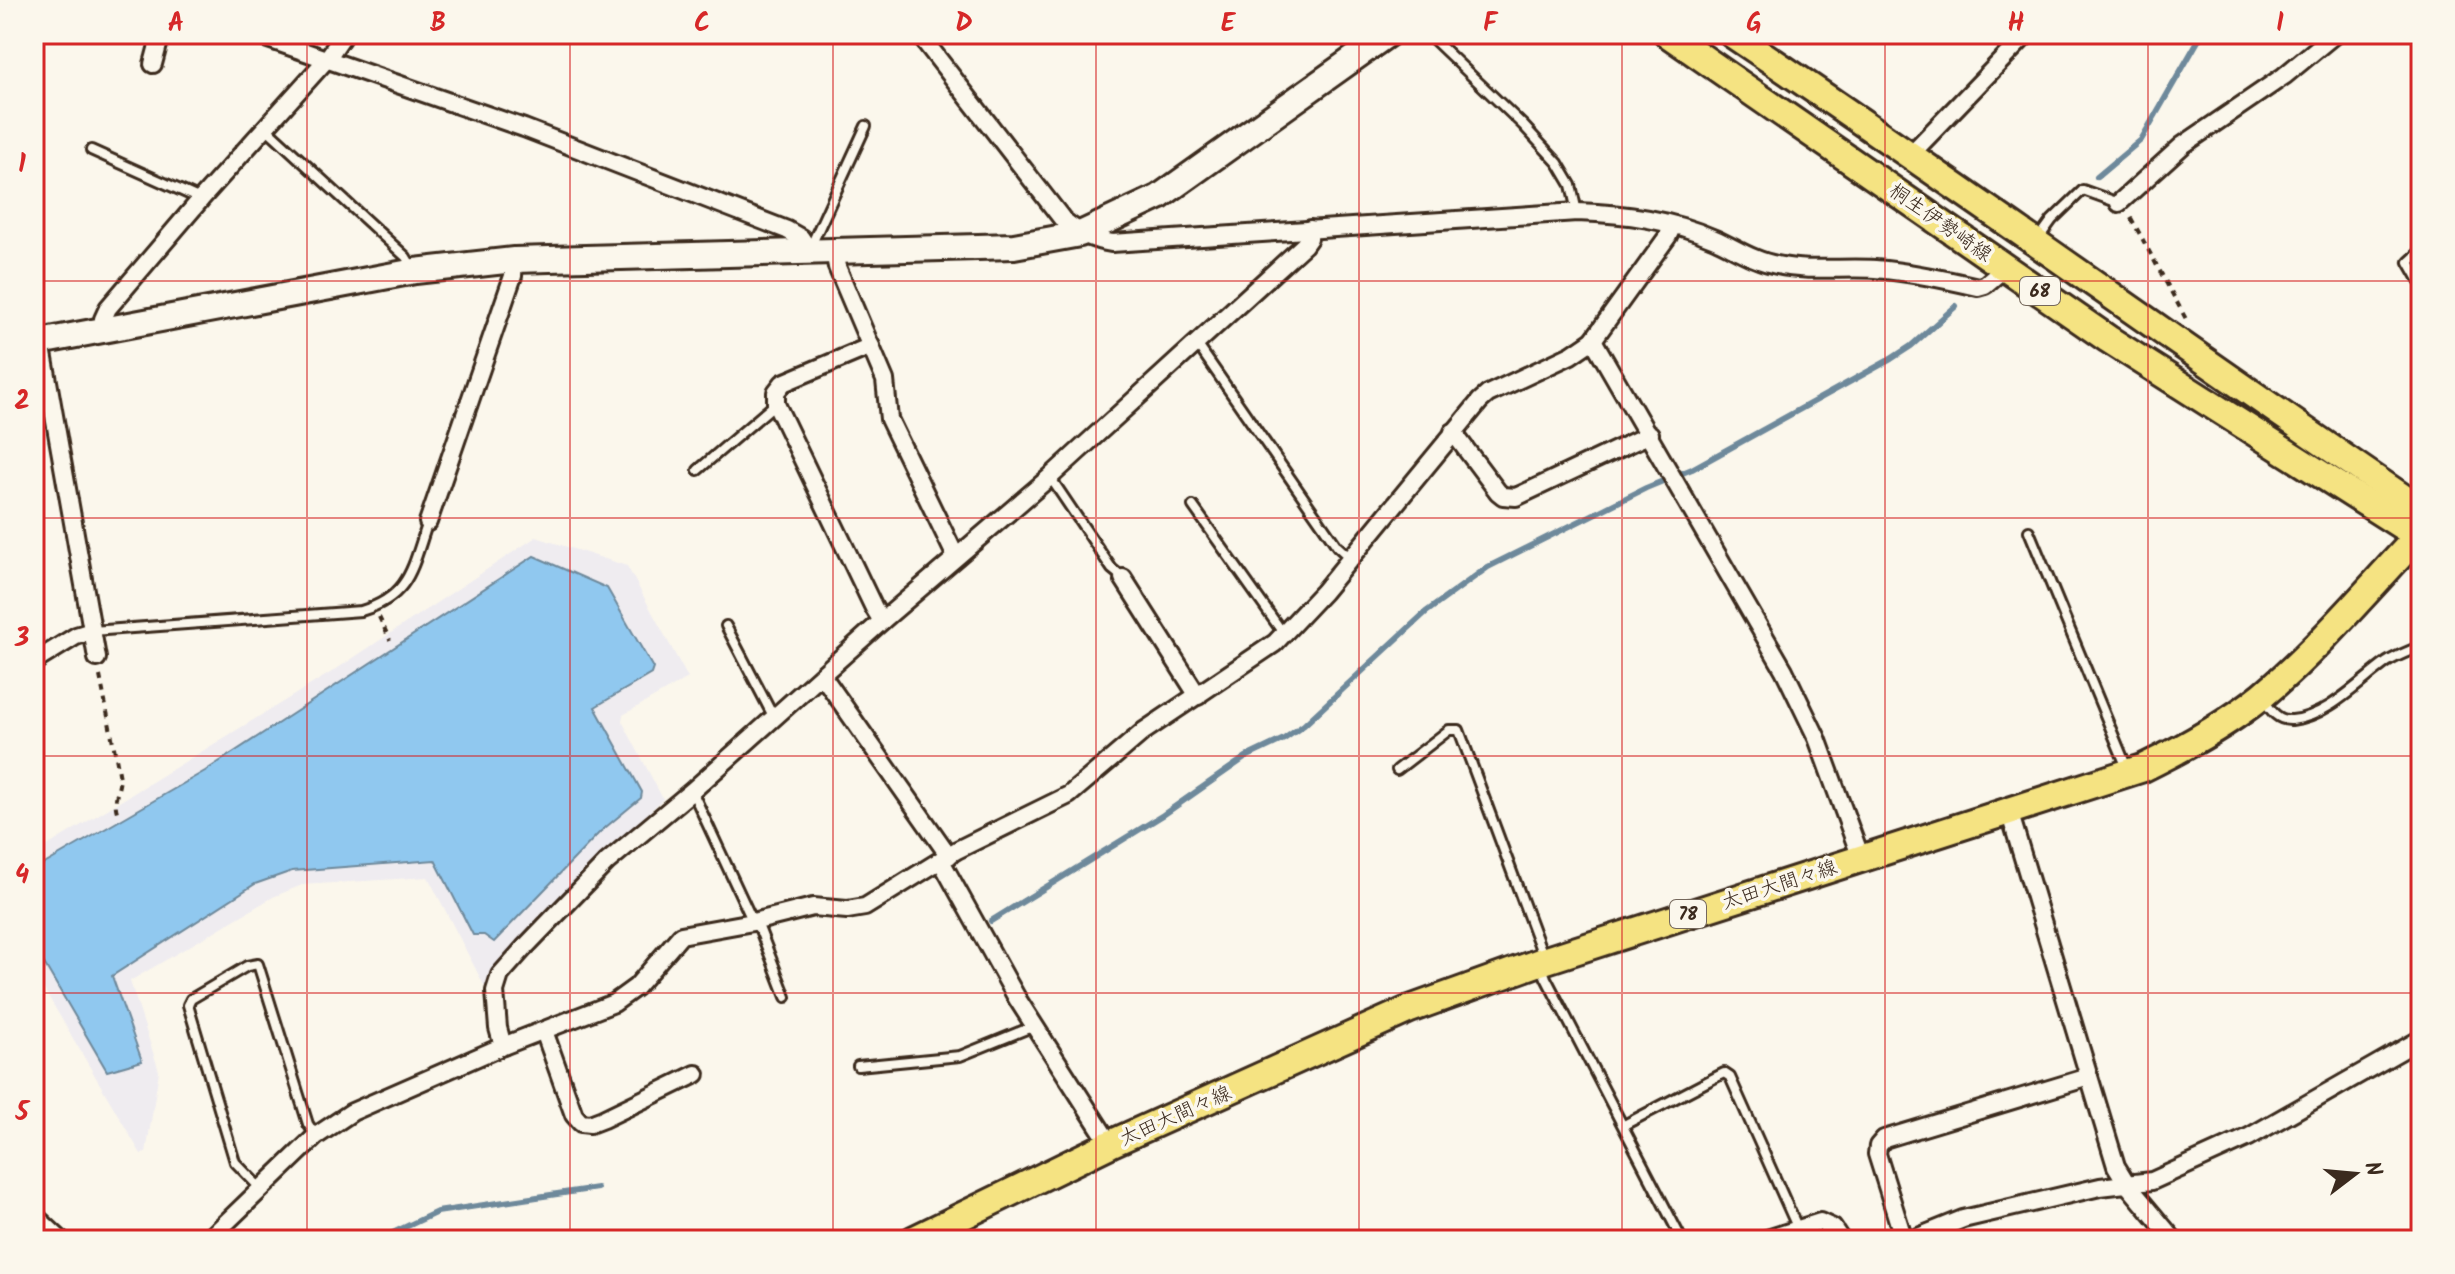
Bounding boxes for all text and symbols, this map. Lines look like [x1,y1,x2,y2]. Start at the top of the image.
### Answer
text: A [168,3,184,45]
text: B [430,3,446,45]
text: C [694,3,710,45]
text: D [955,3,973,45]
text: E [1221,3,1237,45]
text: F [1483,3,1499,45]
text: G [1746,3,1762,45]
text: H [2008,3,2025,45]
text: I [2276,3,2284,45]
text: 1 [18,144,26,186]
street label: 桐生伊勢崎線 [1882,176,1998,271]
road number: 68 [2020,277,2060,305]
text: 2 [14,381,30,423]
text: 3 [14,618,29,660]
street label: 太田大間々線 [1718,852,1842,920]
text: 4 [15,855,29,897]
road number: 78 [1670,900,1706,928]
street label: 太田大間々線 [1114,1078,1237,1156]
text: 5 [14,1092,30,1134]
north arrow [2315,1134,2395,1214]
text: N [2353,1158,2391,1181]

